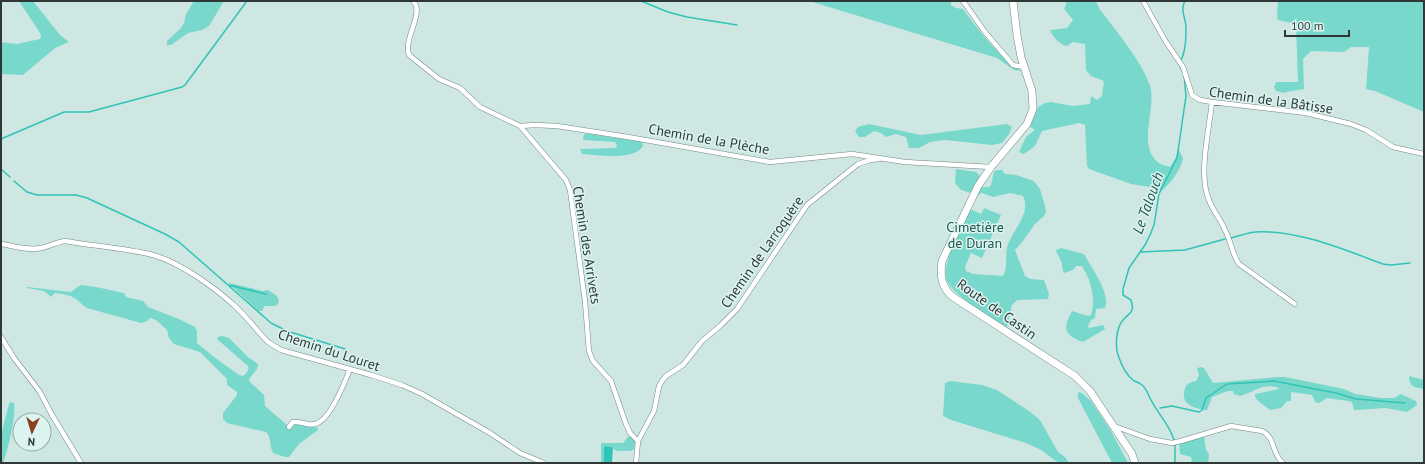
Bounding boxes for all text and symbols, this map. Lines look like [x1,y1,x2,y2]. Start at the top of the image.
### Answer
scale bar [1285,12,1349,38]
text: 100 m [1291,18,1324,33]
street label: Chemin de la Bâtisse [1208,82,1334,118]
street label: Chemin de la Plèche [647,120,771,158]
water label: Le Talouch [1128,169,1167,236]
street label: Chemin des Arrivets [569,185,605,305]
street label: Chemin de Larroquère [717,193,807,311]
park label: Cimetière de Duran [946,218,1004,252]
street label: Route de Castin [954,275,1040,343]
street label: Chemin du Louret [276,325,383,375]
north arrow [12,412,52,452]
text: N [27,435,35,449]

